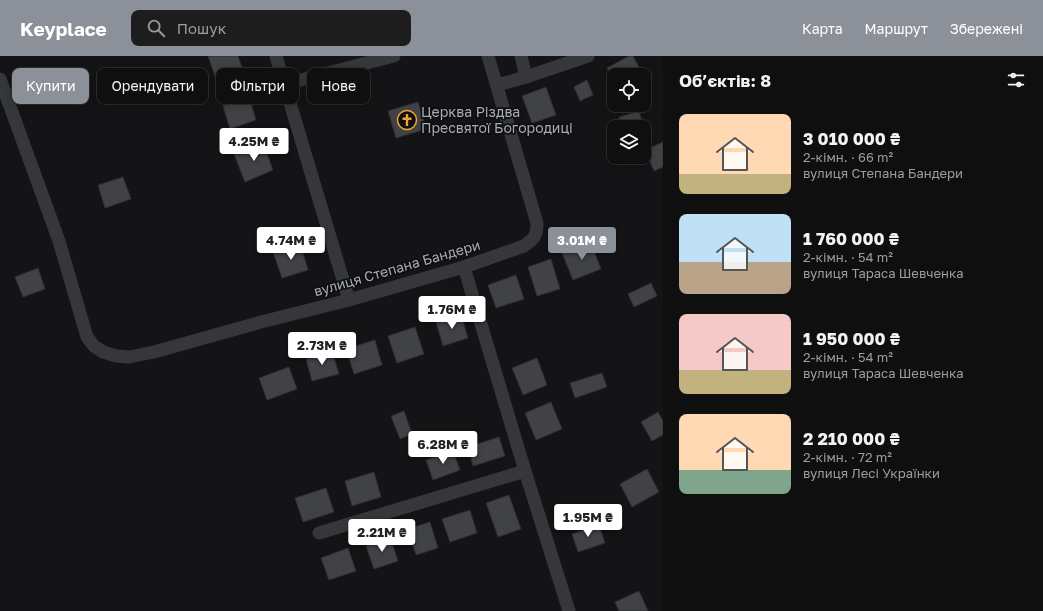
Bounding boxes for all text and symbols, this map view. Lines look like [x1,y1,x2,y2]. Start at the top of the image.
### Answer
search box [131,10,411,46]
text: Keyplace [20,17,107,40]
icon: search [145,17,167,39]
text: Пошук [177,19,226,37]
text: Карта [802,20,843,37]
text: Маршрут [865,20,928,37]
text: Збережені [950,20,1023,37]
chip: Купити [12,68,89,104]
chip: Орендувати [97,68,208,104]
chip: Фільтри [216,68,299,104]
chip: Нове [307,68,370,104]
map controls [607,68,651,164]
button: locate [607,68,651,112]
icon: filters [1005,69,1027,91]
text: Об’єктів: 8 [679,70,771,91]
place label: Церква Різдва Пресвятої Богородиці [421,103,573,136]
church icon: Церква Різдва Пресвятої Богородиці [396,109,418,131]
button: layers [607,120,651,164]
pin: 4.25M ₴ [217,128,291,162]
text: 3 010 000 ₴ [803,128,901,149]
icon: home [711,130,759,178]
text: 4.25M ₴ [229,133,279,149]
text: 2-кімн. · 66 m² [803,149,893,165]
text: вулиця Степана Бандери [803,165,963,181]
pin: 4.74M ₴ [254,227,328,261]
pin: 3.01M ₴ [545,227,619,261]
text: 1 760 000 ₴ [803,228,899,249]
icon: home [711,230,759,278]
text: 4.74M ₴ [266,232,316,248]
text: 3.01M ₴ [557,232,607,248]
street label: вулиця Степана Бандери [312,236,482,299]
text: 2-кімн. · 54 m² [803,249,893,265]
text: вулиця Тараса Шевченка [803,265,964,281]
pin: 1.76M ₴ [415,296,489,330]
text: 1.76M ₴ [428,301,476,317]
text: 1 950 000 ₴ [803,328,900,349]
icon: home [711,330,759,378]
pin: 2.73M ₴ [285,332,359,366]
text: 2.73M ₴ [297,337,347,353]
text: 2-кімн. · 54 m² [803,349,893,365]
text: вулиця Тараса Шевченка [803,365,964,381]
text: 2 210 000 ₴ [803,428,900,449]
icon: home [711,430,759,478]
pin: 6.28M ₴ [406,431,480,465]
text: 6.28M ₴ [417,436,469,452]
text: 2-кімн. · 72 m² [803,449,892,465]
text: вулиця Лесі Українки [803,465,940,481]
pin: 1.95M ₴ [551,504,625,538]
text: 1.95M ₴ [563,509,613,525]
pin: 2.21M ₴ [345,519,419,553]
text: 2.21M ₴ [357,524,407,540]

